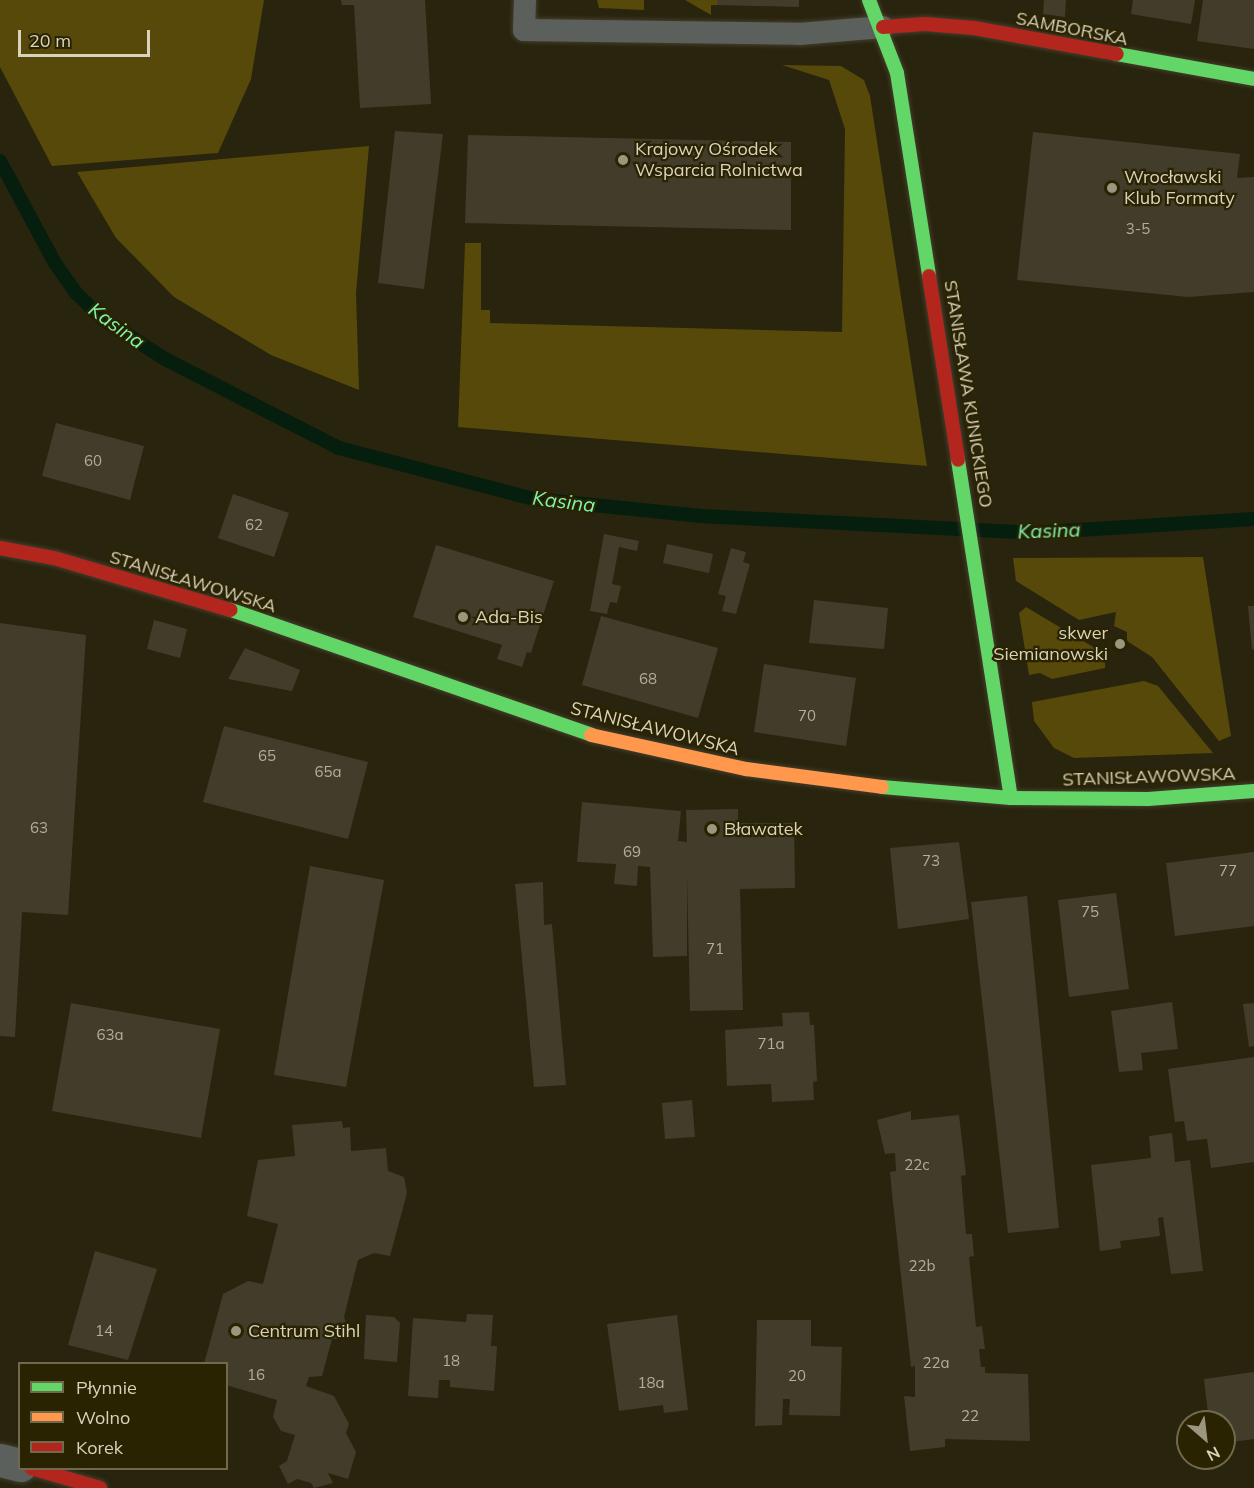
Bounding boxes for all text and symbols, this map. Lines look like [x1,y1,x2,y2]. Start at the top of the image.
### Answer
street label: SAMBORSKA [1014,8,1130,50]
scale bar [21,18,153,56]
text: 20 m [29,29,71,52]
place label: Krajowy Ośrodek Wsparcia Rolnictwa [635,139,803,182]
marker: Krajowy Ośrodek Wsparcia Rolnictwa [616,153,630,167]
place label: Wrocławski Klub Formaty [1124,167,1235,210]
marker: Wrocławski Klub Formaty [1105,181,1119,195]
house number: 3-5 [1126,220,1150,238]
street label: STANISŁAWA KUNICKIEGO [939,279,997,509]
water label: Kasina [84,297,150,353]
house number: 60 [84,452,102,470]
water label: Kasina [531,485,597,517]
house number: 62 [245,516,263,534]
water label: Kasina [1017,517,1081,543]
street label: STANISŁAWOWSKA [107,546,279,618]
place label: Ada-Bis [475,606,543,628]
marker: Ada-Bis [456,610,470,624]
place label: skwer Siemianowski [993,623,1108,666]
marker: skwer Siemianowski [1113,637,1127,651]
house number: 68 [639,670,657,688]
street label: STANISŁAWOWSKA [568,698,742,760]
house number: 70 [798,707,816,725]
house number: 65 [258,747,276,765]
house number: 65a [315,763,341,781]
street label: STANISŁAWOWSKA [1062,763,1236,791]
place label: Bławatek [724,818,803,840]
house number: 63 [30,819,48,837]
marker: Bławatek [705,822,719,836]
house number: 69 [623,843,641,861]
house number: 73 [922,852,940,870]
house number: 77 [1219,862,1237,880]
house number: 75 [1081,903,1099,921]
house number: 71 [706,940,724,958]
house number: 63a [97,1026,123,1044]
house number: 71a [758,1035,784,1053]
house number: 22c [904,1156,930,1174]
house number: 22b [909,1257,935,1275]
place label: Centrum Stihl [248,1320,360,1342]
house number: 14 [95,1322,113,1340]
marker: Centrum Stihl [229,1324,243,1338]
house number: 18 [442,1352,460,1370]
house number: 22a [923,1354,949,1372]
legend [18,1362,228,1470]
house number: 16 [247,1366,265,1384]
house number: 20 [788,1367,806,1385]
house number: 18a [638,1374,664,1392]
text: Płynnie [76,1376,137,1399]
text: Wolno [76,1406,130,1429]
house number: 22 [961,1407,979,1425]
north arrow [1176,1410,1236,1470]
text: Korek [76,1436,123,1459]
text: N [1203,1442,1224,1466]

